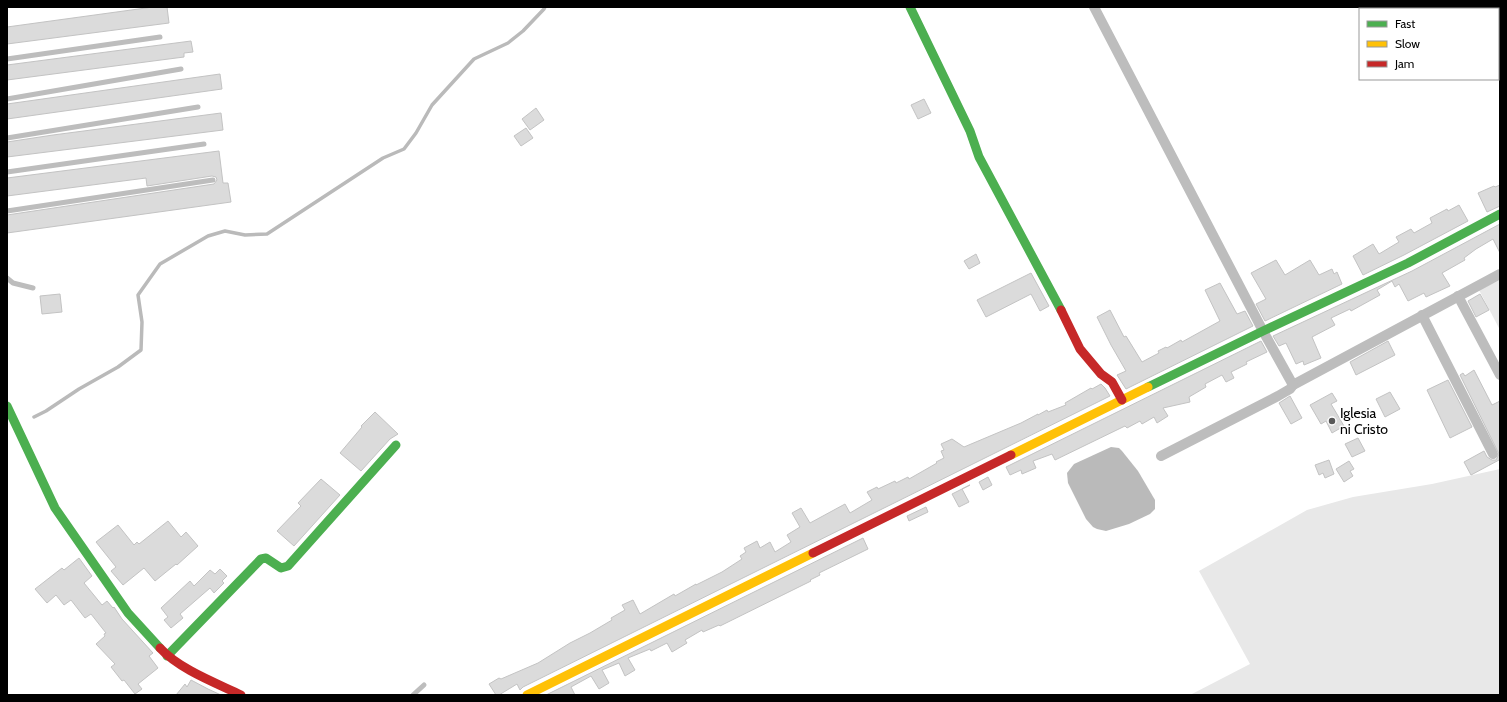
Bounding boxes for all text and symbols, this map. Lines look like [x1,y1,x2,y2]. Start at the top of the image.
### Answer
legend [1359,8,1499,80]
text: Fast [1395,16,1415,31]
text: Slow [1395,36,1420,51]
text: Jam [1394,56,1414,71]
place label: Iglesia ni Cristo [1340,404,1388,438]
marker: Iglesia ni Cristo [1327,416,1337,426]

